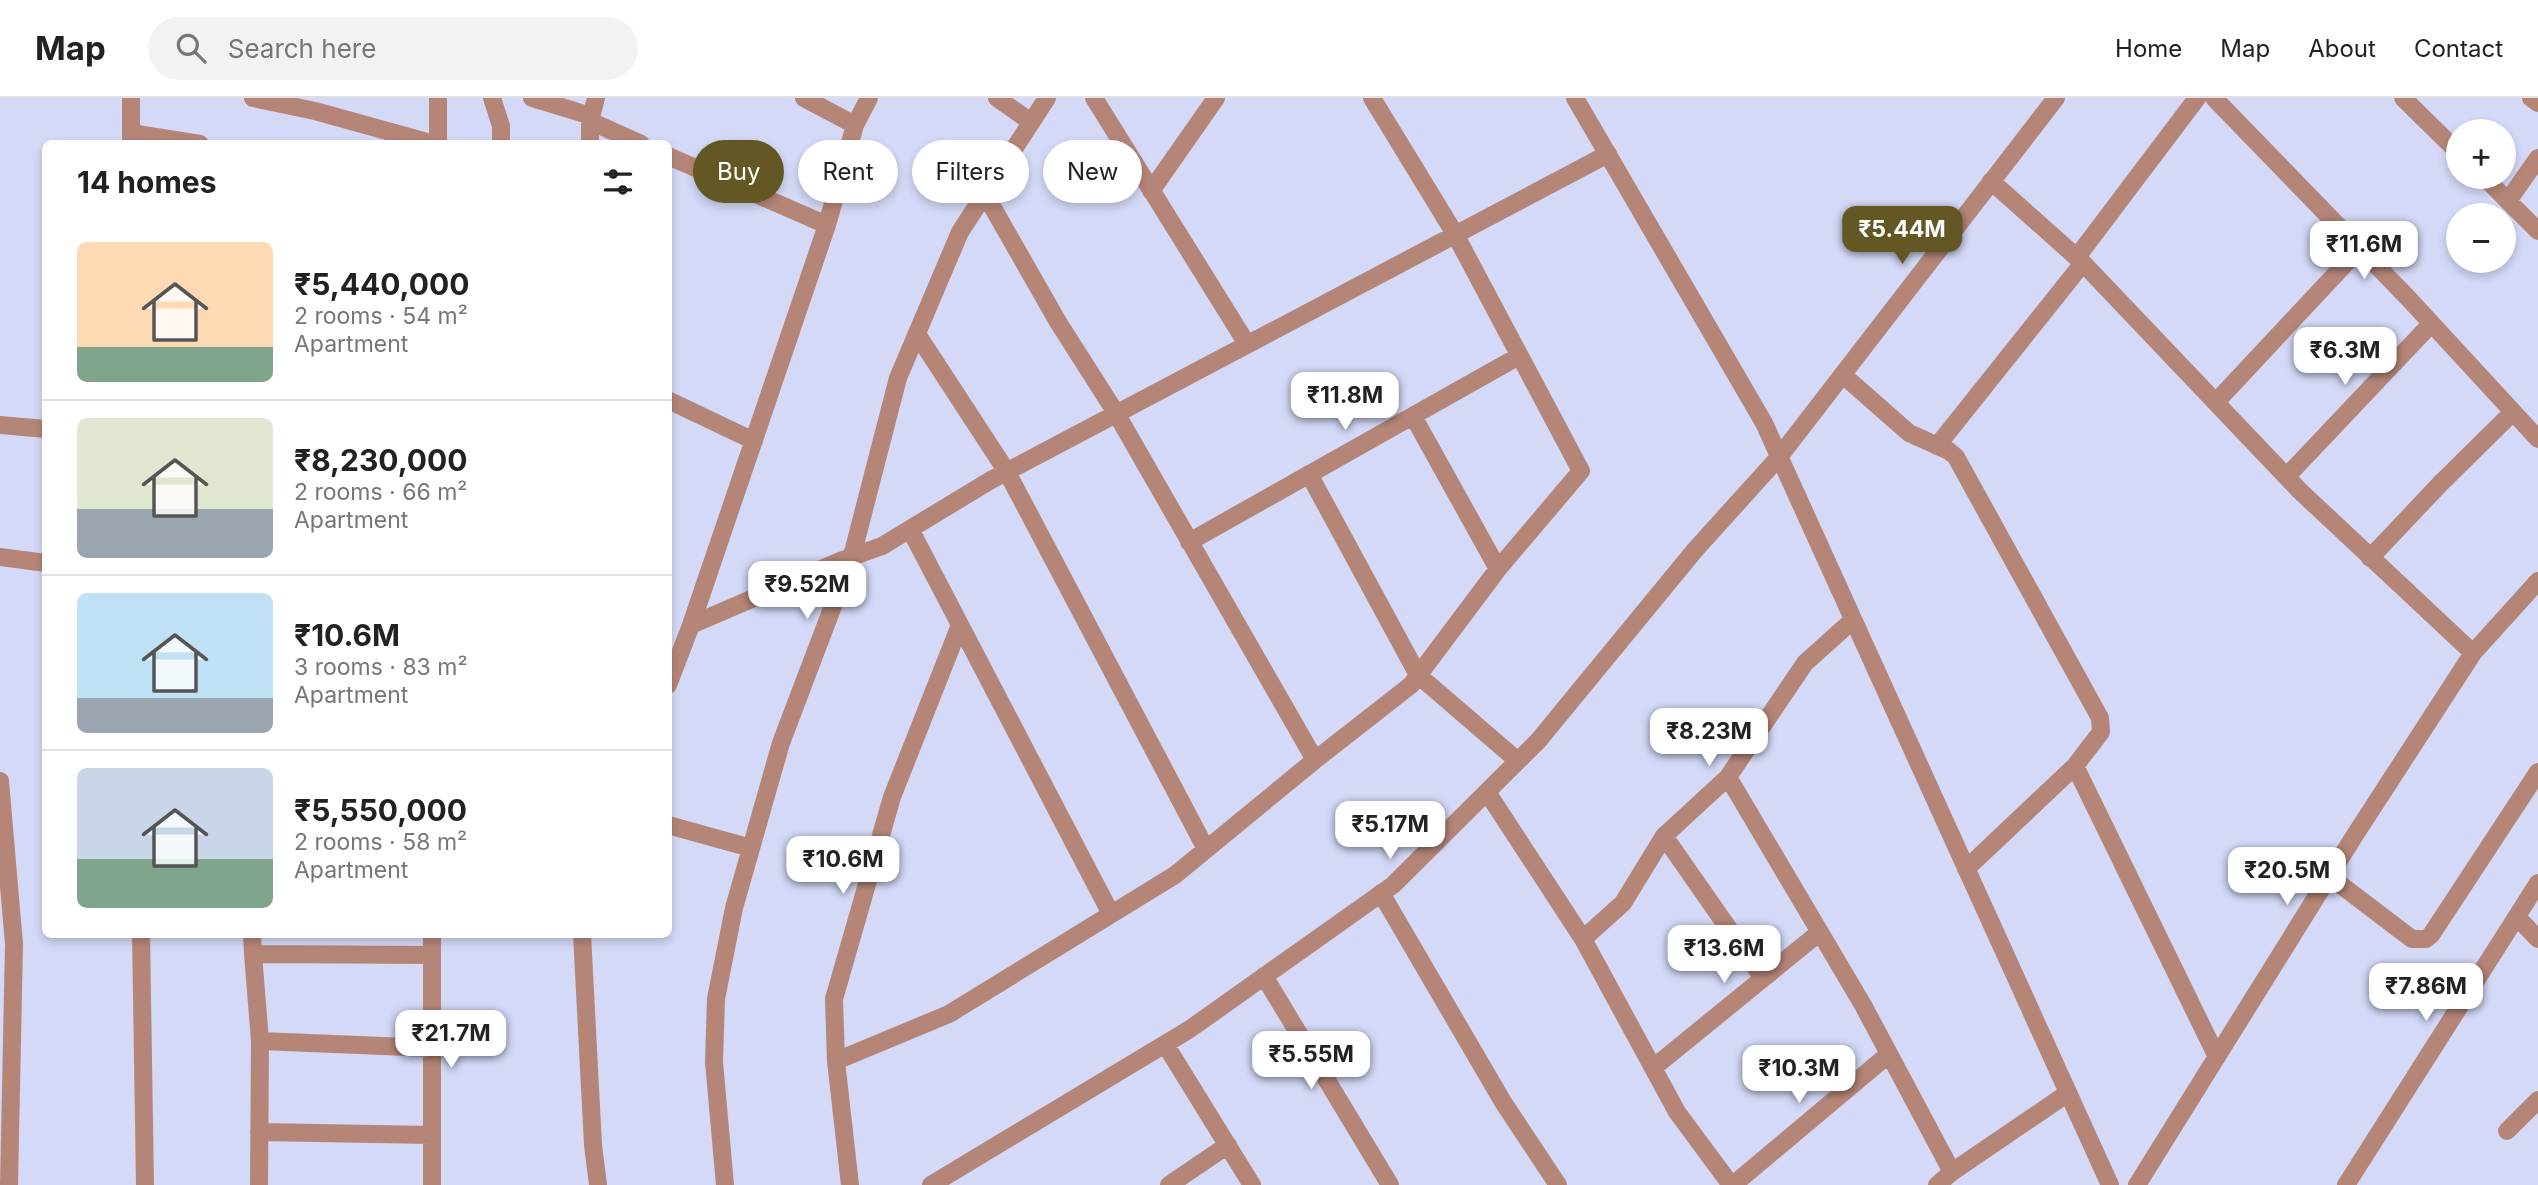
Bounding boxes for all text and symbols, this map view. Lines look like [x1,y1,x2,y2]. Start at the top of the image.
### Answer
search box [148,17,638,80]
text: Map [35,28,106,68]
icon: search [172,29,210,67]
text: Search here [228,33,376,64]
text: Home [2115,34,2182,63]
text: Map [2220,34,2270,63]
text: About [2308,34,2376,63]
text: Contact [2414,34,2503,63]
map controls [2446,119,2516,273]
button: + [2446,119,2516,189]
chip: Buy [693,140,784,203]
chip: Rent [798,140,898,203]
chip: Filters [912,140,1029,203]
chip: New [1043,140,1142,203]
icon: filters [599,163,637,201]
text: 14 homes [77,164,216,200]
button: − [2446,203,2516,273]
pin: ₹5.44M [1845,206,1959,266]
text: ₹5.44M [1858,215,1946,243]
pin: ₹11.6M [2307,222,2421,281]
text: ₹11.6M [2326,230,2402,258]
text: ₹5,440,000 [294,266,469,302]
icon: home [133,270,217,354]
text: 2 rooms · 54 m² [294,302,468,330]
pin: ₹6.3M [2296,328,2394,387]
text: Apartment [294,330,408,358]
text: ₹6.3M [2310,336,2380,364]
pin: ₹11.8M [1288,372,1402,432]
text: ₹11.8M [1307,381,1383,409]
text: ₹8,230,000 [294,442,468,478]
icon: home [133,446,217,530]
text: 2 rooms · 66 m² [294,478,468,506]
text: Apartment [294,506,408,534]
pin: ₹9.52M [750,561,864,621]
text: ₹9.52M [764,570,850,598]
text: ₹10.6M [294,617,400,653]
icon: home [133,621,217,705]
text: 3 rooms · 83 m² [294,653,468,681]
text: Apartment [294,681,408,709]
pin: ₹8.23M [1652,708,1766,768]
text: ₹8.23M [1666,717,1752,745]
text: ₹5,550,000 [294,792,467,828]
icon: home [133,796,217,880]
pin: ₹5.17M [1333,802,1447,861]
text: ₹5.17M [1351,810,1429,838]
text: 2 rooms · 58 m² [294,828,467,856]
pin: ₹10.6M [786,836,900,896]
text: ₹10.6M [802,845,884,873]
pin: ₹20.5M [2230,848,2344,907]
text: Apartment [294,856,408,884]
text: ₹20.5M [2244,856,2330,884]
pin: ₹13.6M [1667,926,1781,985]
text: ₹13.6M [1684,934,1764,962]
pin: ₹7.86M [2369,964,2483,1023]
text: ₹7.86M [2385,972,2467,1000]
pin: ₹21.7M [394,1010,508,1070]
text: ₹21.7M [411,1019,491,1047]
pin: ₹5.55M [1254,1032,1368,1091]
text: ₹5.55M [1268,1040,1354,1068]
pin: ₹10.3M [1742,1046,1856,1105]
text: ₹10.3M [1758,1054,1840,1082]

